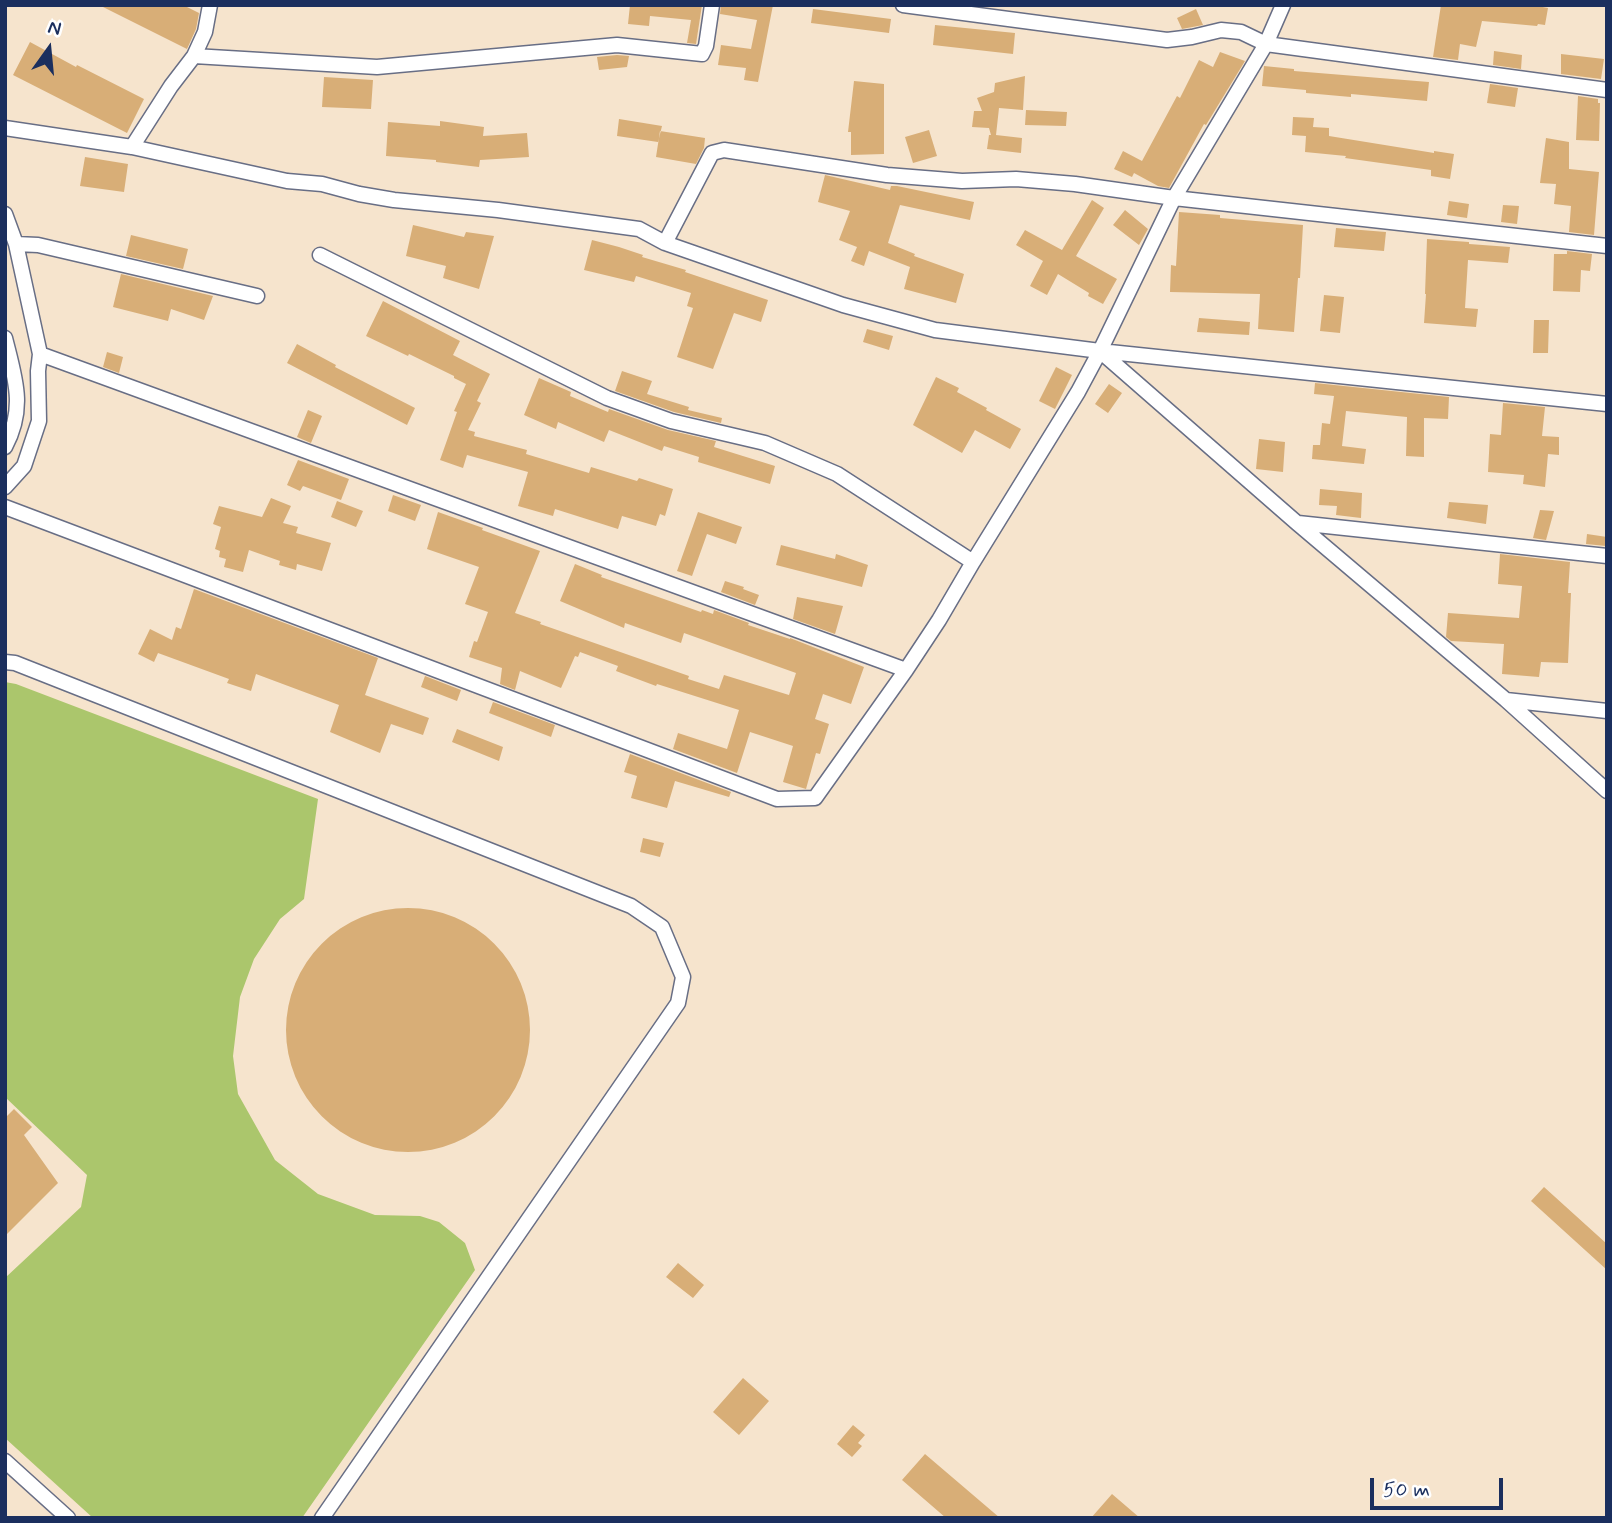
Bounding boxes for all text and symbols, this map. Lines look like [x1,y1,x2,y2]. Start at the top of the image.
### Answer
north arrow [14,14,84,84]
text: N [45,15,64,42]
scale bar [1374,1464,1507,1508]
text: 50 m [1383,1476,1430,1504]

